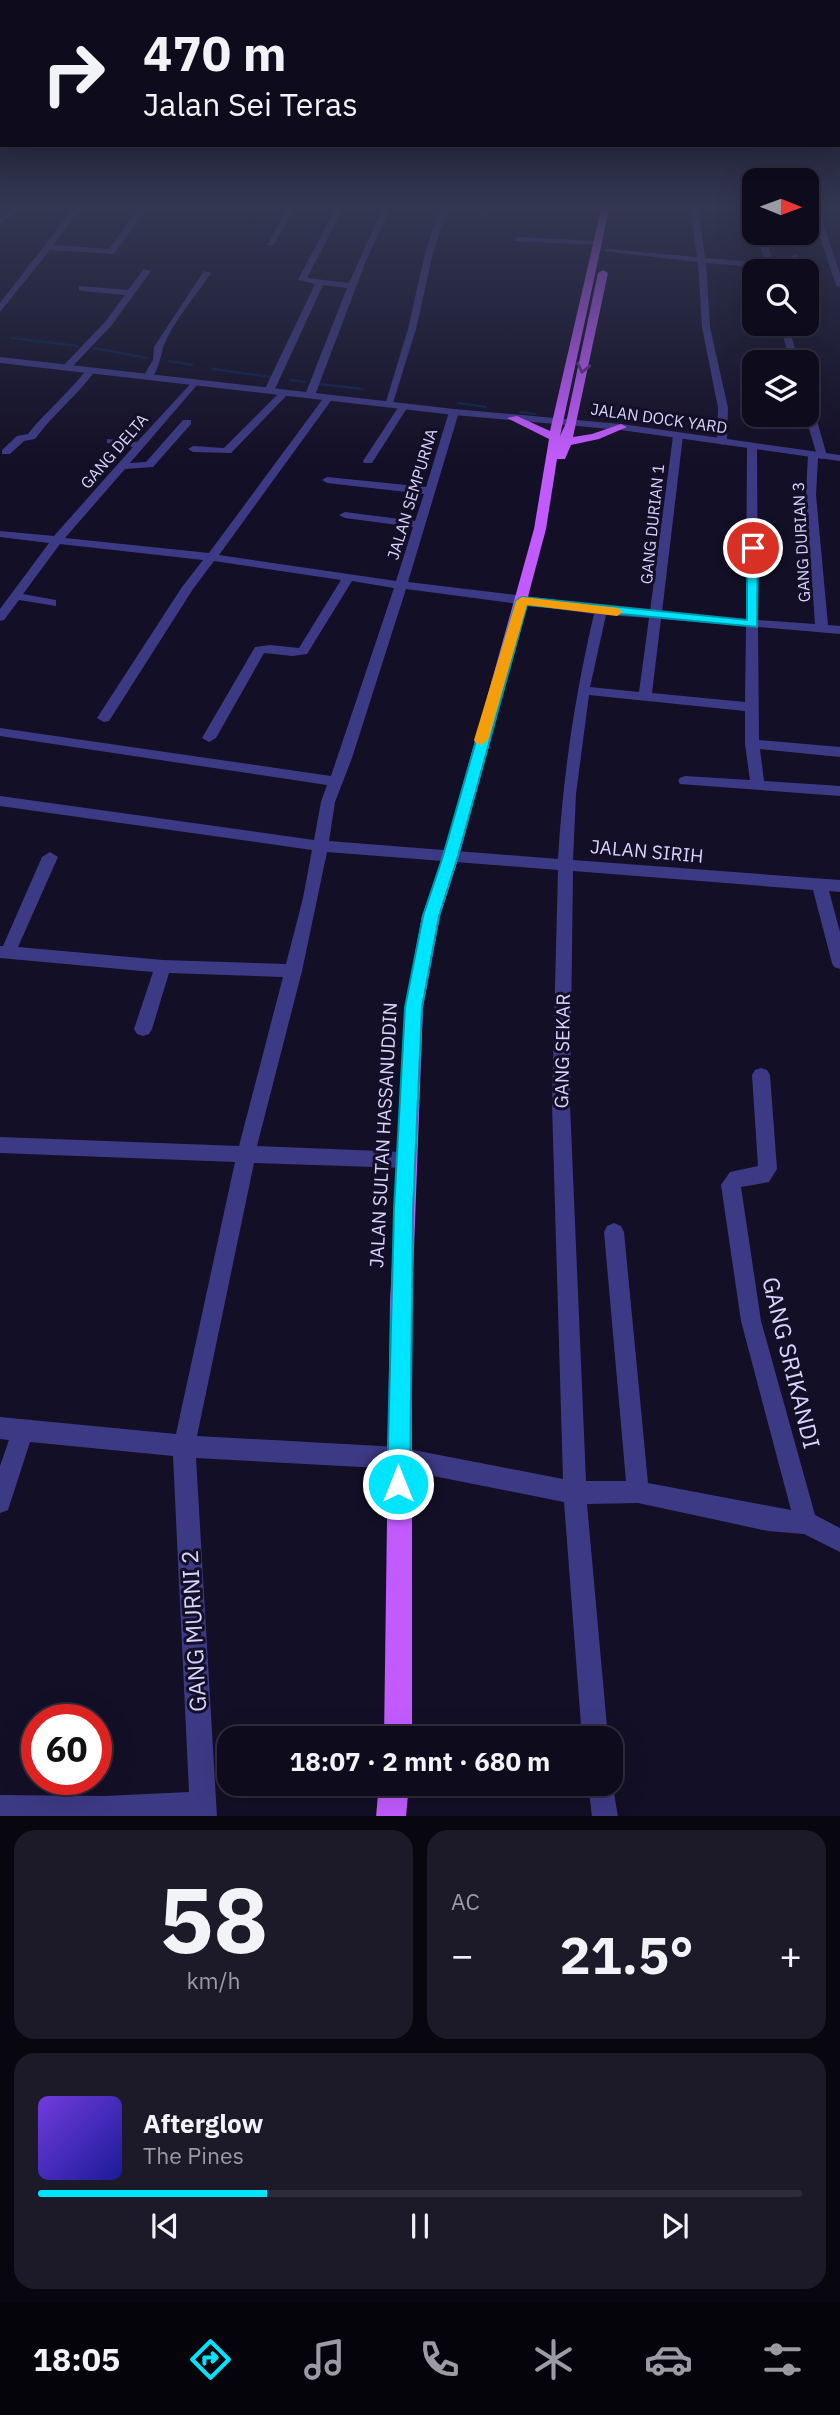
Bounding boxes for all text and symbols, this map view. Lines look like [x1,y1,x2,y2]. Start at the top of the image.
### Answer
text: 470 m [143,21,287,84]
icon: right [28,28,119,119]
text: Jalan Sei Teras [143,83,358,125]
north arrow [742,168,819,245]
map controls [742,168,819,427]
button: search [742,259,819,336]
button: layers [742,350,819,427]
one-way arrow [577,362,592,374]
street label: JALAN DOCK YARD [589,399,729,437]
street label: GANG DELTA [76,409,152,493]
street label: JALAN SEMPURNA [383,426,441,562]
street label: GANG DURIAN 1 [636,463,668,585]
street label: GANG DURIAN 3 [788,481,814,603]
pin [723,518,783,578]
icon: arrive [734,529,772,567]
street label: JALAN SIRIH [589,834,705,868]
street label: GANG SEKAR [549,993,575,1109]
street label: JALAN SULTAN HASSANUDDIN [364,1001,402,1269]
street label: GANG SRIKANDI [756,1274,828,1452]
position arrow [361,1447,435,1521]
street label: GANG MURNI 2 [174,1549,212,1713]
speed limit sign: 60 [21,1704,112,1795]
text: 18:07 · 2 mnt · 680 m [290,1744,550,1778]
text: 58 [159,1860,268,1978]
text: AC [451,1886,480,1916]
text: 21.5° [559,1921,694,1988]
text: − [451,1930,474,1979]
text: + [779,1930,802,1979]
text: km/h [186,1965,241,1995]
text: Afterglow [143,2106,263,2140]
text: The Pines [143,2140,244,2170]
icon: previous [146,2207,184,2245]
icon: pause [401,2207,439,2245]
icon: next [656,2207,694,2245]
icon: directions [186,2335,235,2384]
icon: music [300,2335,349,2384]
icon: phone [415,2335,464,2384]
icon: climate [529,2335,578,2384]
icon: car [644,2335,693,2384]
icon: filters [758,2335,807,2384]
text: 18:05 [33,2338,120,2380]

